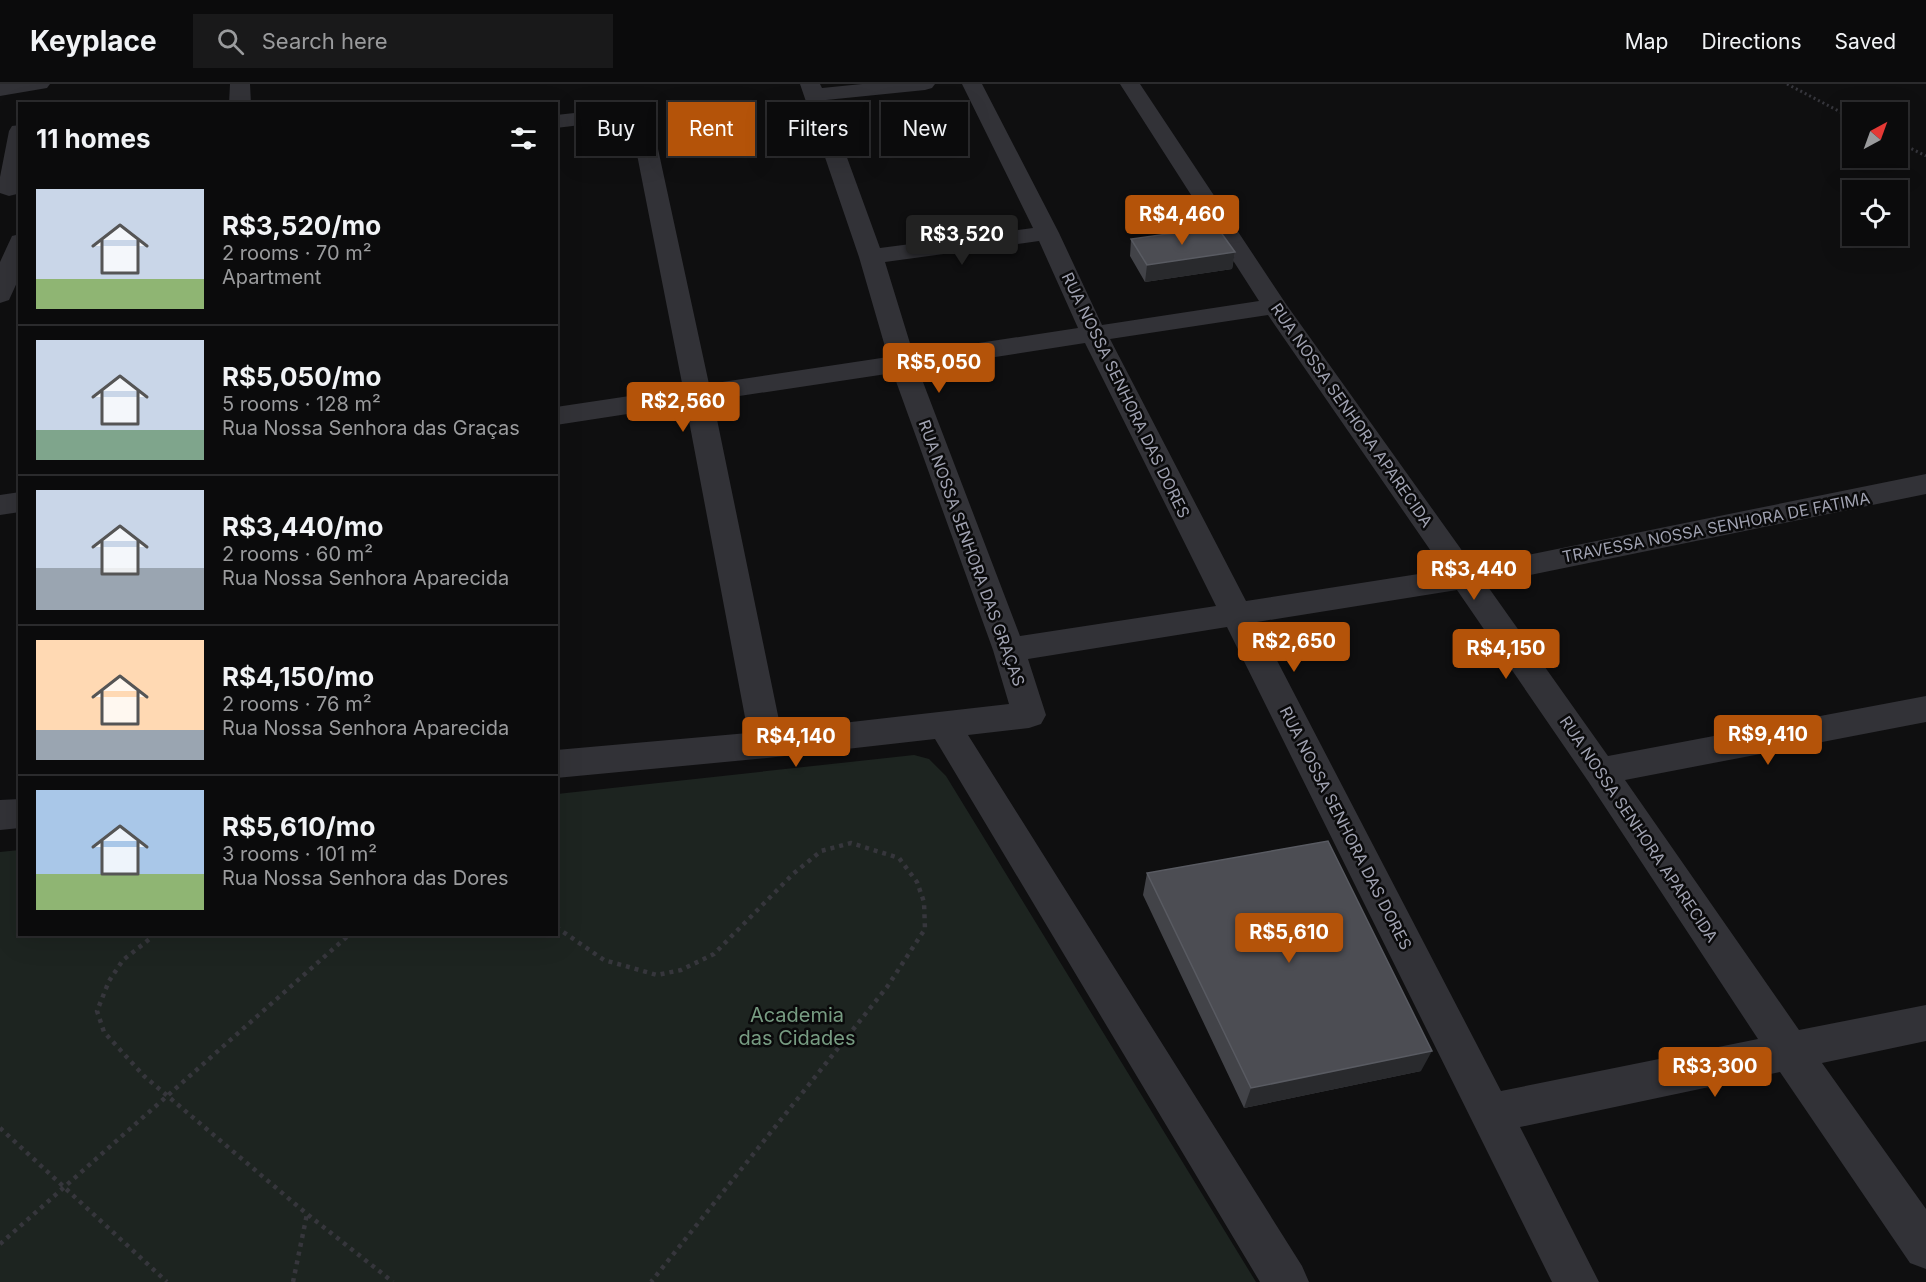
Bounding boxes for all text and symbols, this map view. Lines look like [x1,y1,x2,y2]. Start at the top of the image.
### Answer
search box [193,14,613,68]
text: Keyplace [30,24,157,58]
icon: search [214,25,247,58]
text: Search here [262,28,388,54]
text: Map [1625,29,1668,54]
text: Directions [1701,29,1802,54]
text: Saved [1835,29,1896,54]
chip: Buy [576,102,656,156]
chip: Rent [668,102,755,156]
chip: Filters [767,102,869,156]
chip: New [881,102,968,156]
north arrow [1842,102,1908,168]
map controls [1842,102,1908,246]
icon: filters [507,122,540,155]
text: 11 homes [36,123,151,154]
button: locate [1842,180,1908,246]
pin: R$4,460 [1127,195,1237,246]
text: R$4,460 [1139,202,1225,226]
text: R$3,520/mo [222,210,381,241]
icon: home [84,213,156,285]
pin: R$3,520 [907,215,1017,266]
text: R$3,520 [920,222,1004,246]
text: 2 rooms · 70 m² [222,241,372,265]
text: Apartment [222,265,321,289]
street label: RUA NOSSA SENHORA DAS DORES [1058,269,1194,521]
street label: RUA NOSSA SENHORA APARECIDA [1267,299,1437,531]
pin: R$5,050 [884,343,994,394]
text: R$5,050 [897,350,981,374]
text: R$5,050/mo [222,361,382,392]
icon: home [84,364,156,436]
pin: R$2,560 [628,382,738,433]
text: R$2,560 [641,389,725,413]
text: 5 rooms · 128 m² [222,392,381,416]
text: Rua Nossa Senhora das Graças [222,416,520,440]
street label: RUA NOSSA SENHORA DAS GRAÇAS [914,417,1030,689]
street label: TRAVESSA NOSSA SENHORA DE FATIMA [1560,487,1872,567]
text: R$3,440/mo [222,511,383,542]
icon: home [84,514,156,586]
text: 2 rooms · 60 m² [222,542,373,566]
pin: R$3,440 [1419,550,1529,601]
text: R$3,440 [1431,557,1517,581]
text: Rua Nossa Senhora Aparecida [222,566,509,590]
pin: R$2,650 [1239,622,1349,673]
text: R$2,650 [1252,629,1336,653]
pin: R$4,150 [1451,629,1561,680]
text: R$4,150 [1467,636,1545,660]
text: R$4,150/mo [222,661,374,692]
icon: home [84,664,156,736]
text: 2 rooms · 76 m² [222,692,371,716]
street label: RUA NOSSA SENHORA DAS DORES [1276,703,1416,953]
street label: RUA NOSSA SENHORA APARECIDA [1556,712,1722,946]
pin: R$9,410 [1713,715,1823,766]
text: Rua Nossa Senhora Aparecida [222,716,509,740]
pin: R$4,140 [741,717,851,768]
text: R$9,410 [1728,722,1808,746]
text: R$4,140 [756,724,836,748]
text: R$5,610/mo [222,811,375,842]
icon: home [84,814,156,886]
text: 3 rooms · 101 m² [222,842,377,866]
text: Rua Nossa Senhora das Dores [222,866,509,890]
pin: R$5,610 [1234,913,1344,964]
text: R$5,610 [1249,920,1329,944]
park label: Academia das Cidades [738,1003,856,1050]
pin: R$3,300 [1660,1047,1770,1098]
text: R$3,300 [1673,1054,1757,1078]

